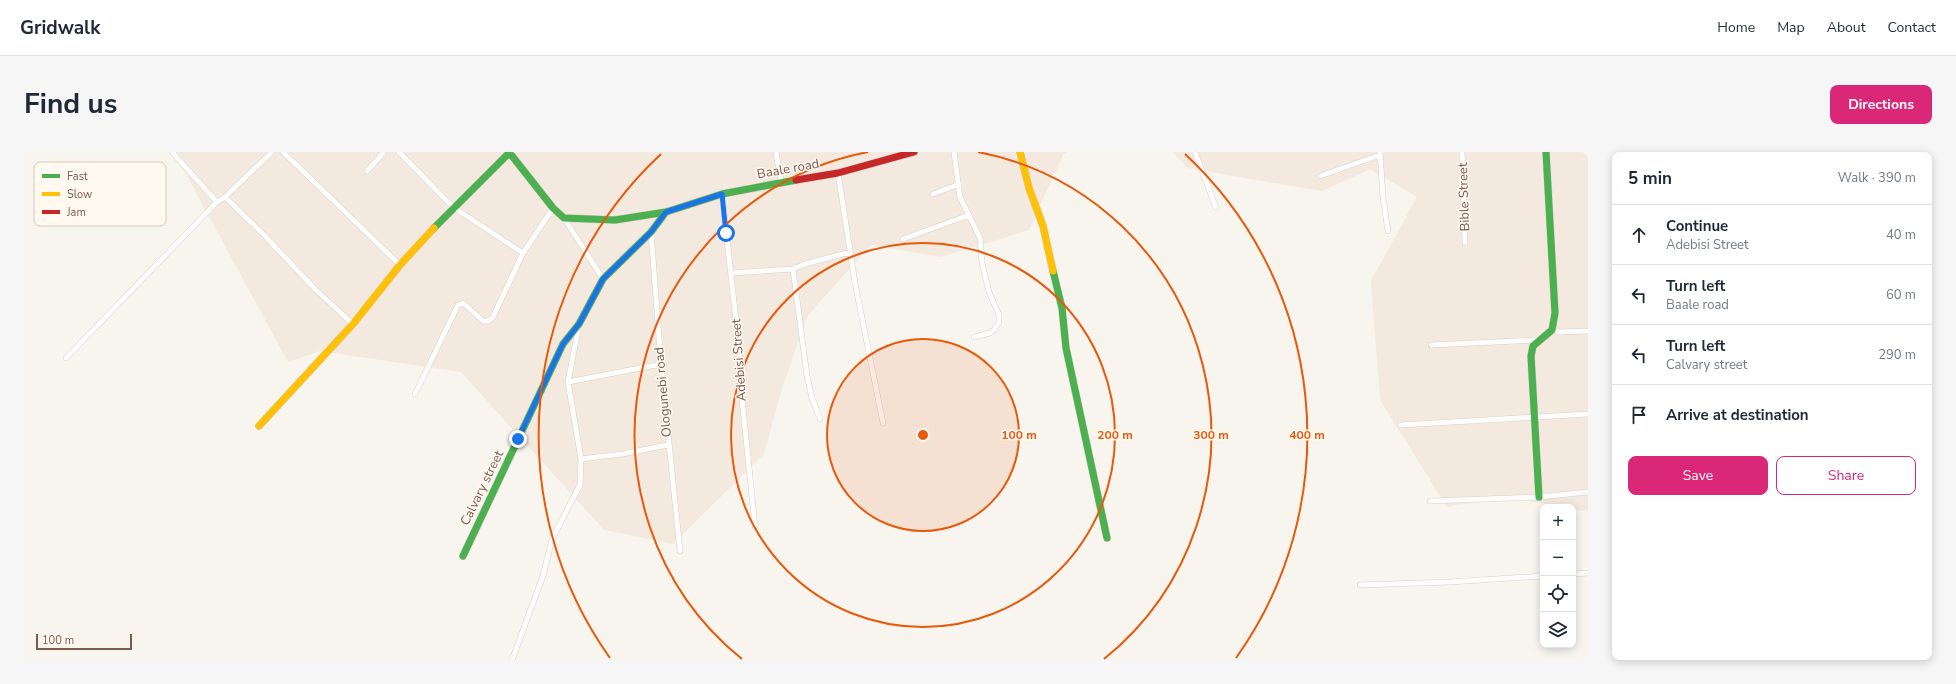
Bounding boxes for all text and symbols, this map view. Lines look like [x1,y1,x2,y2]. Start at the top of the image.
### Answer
text: Gridwalk [20,15,100,41]
text: Home [1717,18,1755,37]
text: Map [1777,18,1805,37]
text: About [1827,18,1866,37]
text: Contact [1888,18,1936,37]
text: Find us [24,85,118,123]
button: Directions [1830,85,1932,124]
street label: Baale road [755,155,821,183]
legend [34,162,166,226]
street label: Bible Street [1454,162,1474,232]
text: 5 min [1628,167,1672,190]
text: Fast [67,169,88,184]
text: Walk · 390 m [1838,169,1916,187]
text: Slow [67,187,92,202]
text: Jam [66,205,86,220]
text: Continue [1666,216,1728,236]
route start [717,224,735,242]
icon: ahead [1628,224,1650,246]
text: 40 m [1886,226,1916,244]
text: Adebisi Street [1666,236,1749,254]
text: Turn left [1666,276,1725,296]
icon: left [1628,284,1650,306]
text: 60 m [1886,286,1916,304]
text: Baale road [1666,296,1729,314]
street label: Adebisi Street [727,318,751,402]
text: Turn left [1666,336,1725,356]
icon: left [1628,344,1650,366]
street label: Ologunebi road [650,346,676,438]
text: 290 m [1878,346,1916,364]
text: Calvary street [1666,356,1747,374]
icon: arrive [1628,404,1650,426]
text: Arrive at destination [1666,405,1809,425]
text: 100 m [1001,427,1037,443]
text: 200 m [1097,427,1133,443]
text: 300 m [1193,427,1229,443]
text: 400 m [1289,427,1325,443]
centre of rings [916,428,930,442]
route end [509,430,527,448]
street label: Calvary street [456,447,508,529]
button: Save [1628,456,1768,495]
button: Share [1776,456,1916,495]
map controls [1540,504,1576,648]
button: + [1540,504,1576,540]
button: − [1540,540,1576,576]
button: locate [1540,576,1576,612]
button: layers [1540,612,1576,648]
scale bar [36,632,132,651]
text: 100 m [42,633,74,648]

